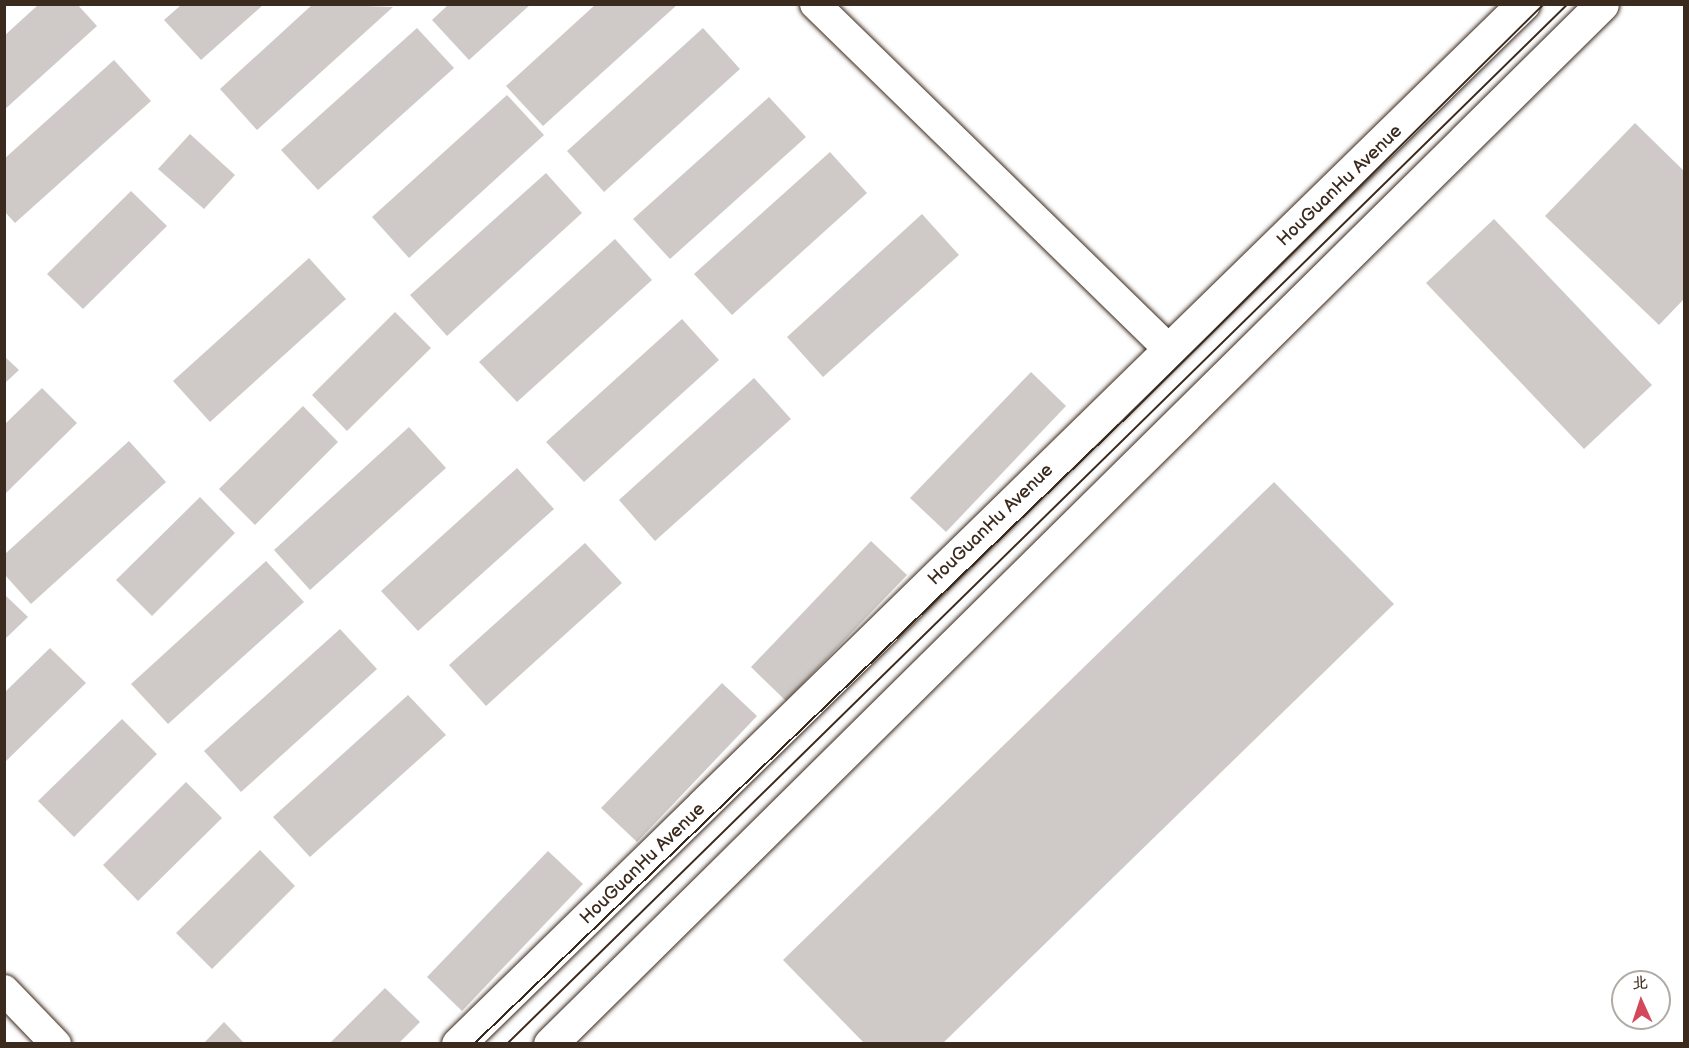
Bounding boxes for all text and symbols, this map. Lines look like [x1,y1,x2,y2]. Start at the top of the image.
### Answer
street label: HouGuanHu Avenue [1273,121,1407,251]
street label: HouGuanHu Avenue [924,460,1058,590]
street label: HouGuanHu Avenue [576,799,710,929]
north arrow [1611,970,1671,1030]
text: 北 [1632,974,1649,993]

